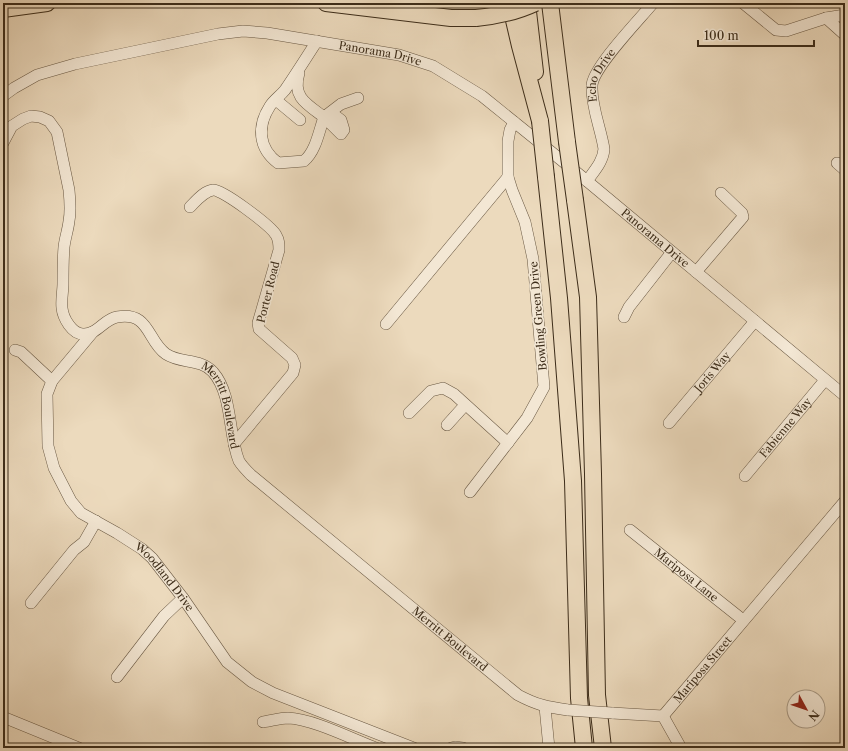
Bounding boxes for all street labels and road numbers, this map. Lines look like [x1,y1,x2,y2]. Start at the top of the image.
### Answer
street label: Panorama Drive [338,38,423,69]
street label: Echo Drive [585,46,618,103]
street label: Panorama Drive [618,206,692,270]
street label: Porter Road [254,259,282,324]
street label: Bowling Green Drive [526,261,550,371]
street label: Joris Way [690,348,734,396]
street label: Merritt Boulevard [199,358,242,450]
street label: Fabienne Way [756,394,815,460]
street label: Woodland Drive [131,539,197,614]
street label: Mariposa Lane [651,545,721,605]
street label: Merritt Boulevard [409,604,491,674]
street label: Mariposa Street [670,633,735,706]

